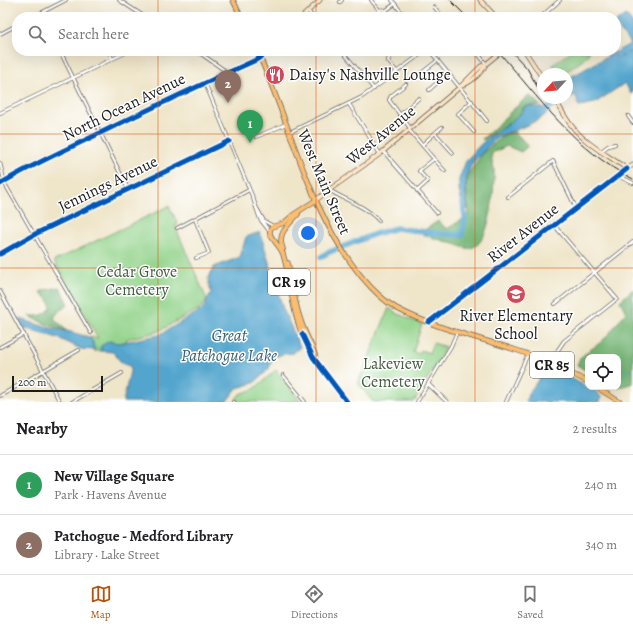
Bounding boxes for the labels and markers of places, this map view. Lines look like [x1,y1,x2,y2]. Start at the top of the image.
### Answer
restaurant icon: Daisy's Nashville Lounge [264,64,286,86]
place label: Daisy's Nashville Lounge [289,64,451,86]
pin: 2 [215,70,241,103]
pin: 1 [237,110,263,143]
school or university icon: River Elementary School [505,283,527,305]
place label: River Elementary School [459,305,574,345]

